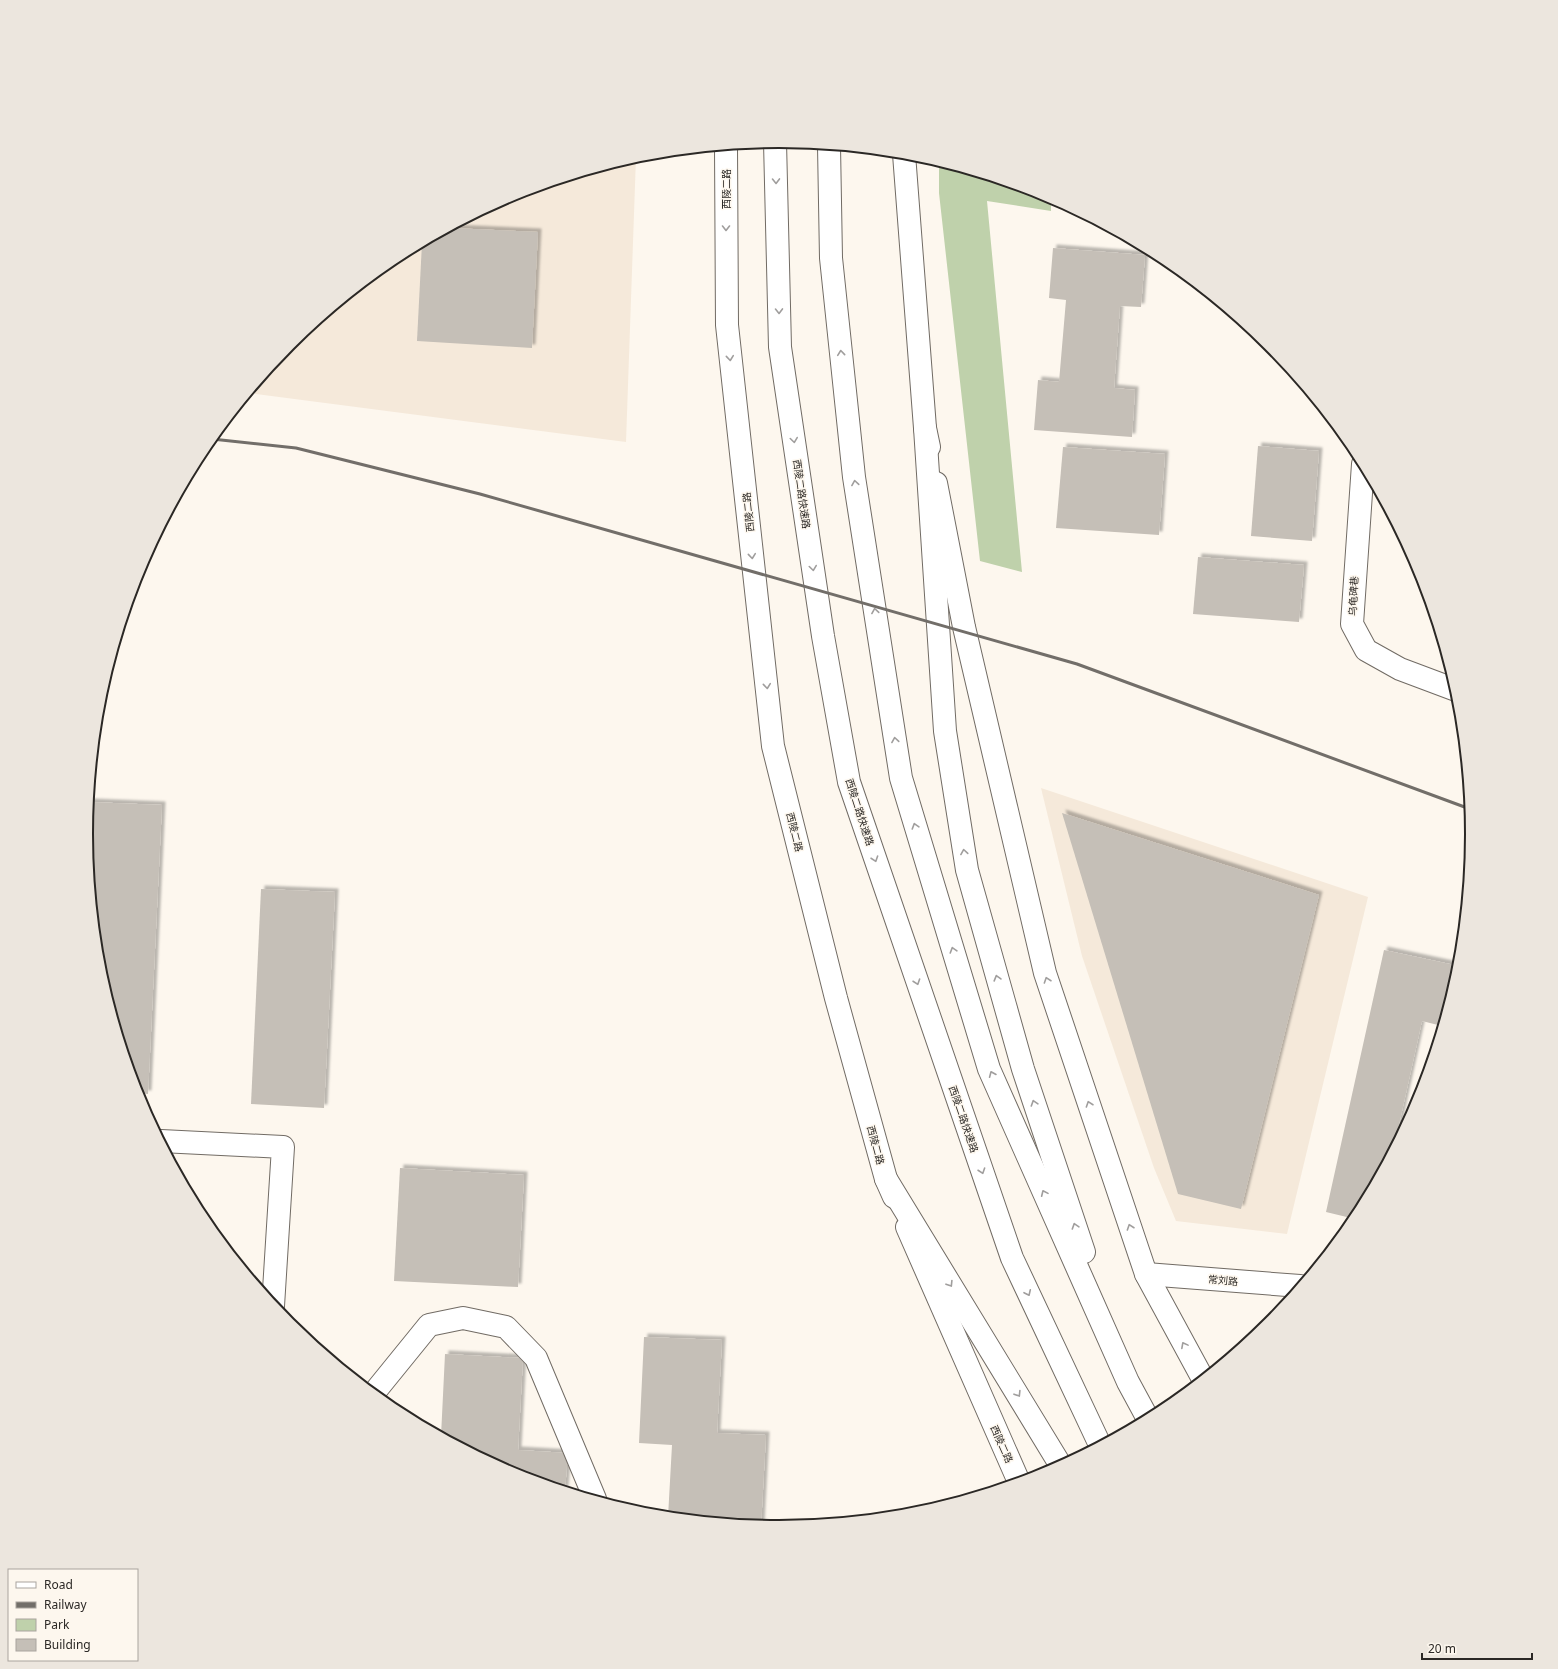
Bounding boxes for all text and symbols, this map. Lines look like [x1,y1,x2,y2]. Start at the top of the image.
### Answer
street label: 西陵二路 [719,169,733,209]
one-way arrow [772,178,780,184]
one-way arrow [722,225,731,231]
one-way arrow [775,308,783,314]
one-way arrow [837,350,846,356]
one-way arrow [726,354,735,361]
one-way arrow [789,437,798,443]
street label: 西陵二路快速路 [790,458,814,530]
one-way arrow [851,480,860,486]
street label: 西陵二路 [739,491,757,533]
one-way arrow [748,553,757,559]
one-way arrow [808,565,817,571]
street label: 乌龟碑巷 [1345,576,1361,616]
one-way arrow [871,608,880,614]
one-way arrow [762,682,771,689]
one-way arrow [891,737,900,743]
street label: 西陵二路快速路 [843,777,877,847]
street label: 西陵二路 [783,811,807,853]
one-way arrow [911,822,920,829]
one-way arrow [960,849,969,856]
one-way arrow [870,855,879,862]
one-way arrow [949,947,958,954]
one-way arrow [993,975,1002,982]
one-way arrow [1044,977,1052,984]
one-way arrow [913,978,921,985]
one-way arrow [989,1071,997,1079]
street label: 西陵二路快速路 [946,1084,982,1154]
one-way arrow [1030,1099,1039,1106]
one-way arrow [1085,1100,1094,1107]
street label: 西陵二路 [864,1124,888,1166]
one-way arrow [977,1168,986,1175]
one-way arrow [1041,1190,1049,1198]
one-way arrow [1072,1223,1080,1230]
one-way arrow [1127,1223,1135,1230]
street label: 常刘路 [1207,1272,1239,1288]
one-way arrow [945,1280,953,1287]
one-way arrow [1023,1288,1031,1296]
one-way arrow [1181,1342,1189,1349]
one-way arrow [1013,1390,1021,1397]
street label: 西陵二路 [987,1423,1017,1465]
legend [8,1569,138,1661]
text: Road [44,1576,73,1593]
text: Railway [44,1596,88,1613]
text: Park [44,1616,70,1633]
scale bar [1422,1635,1532,1661]
text: Building [44,1636,91,1653]
text: 20 m [1428,1640,1456,1657]

